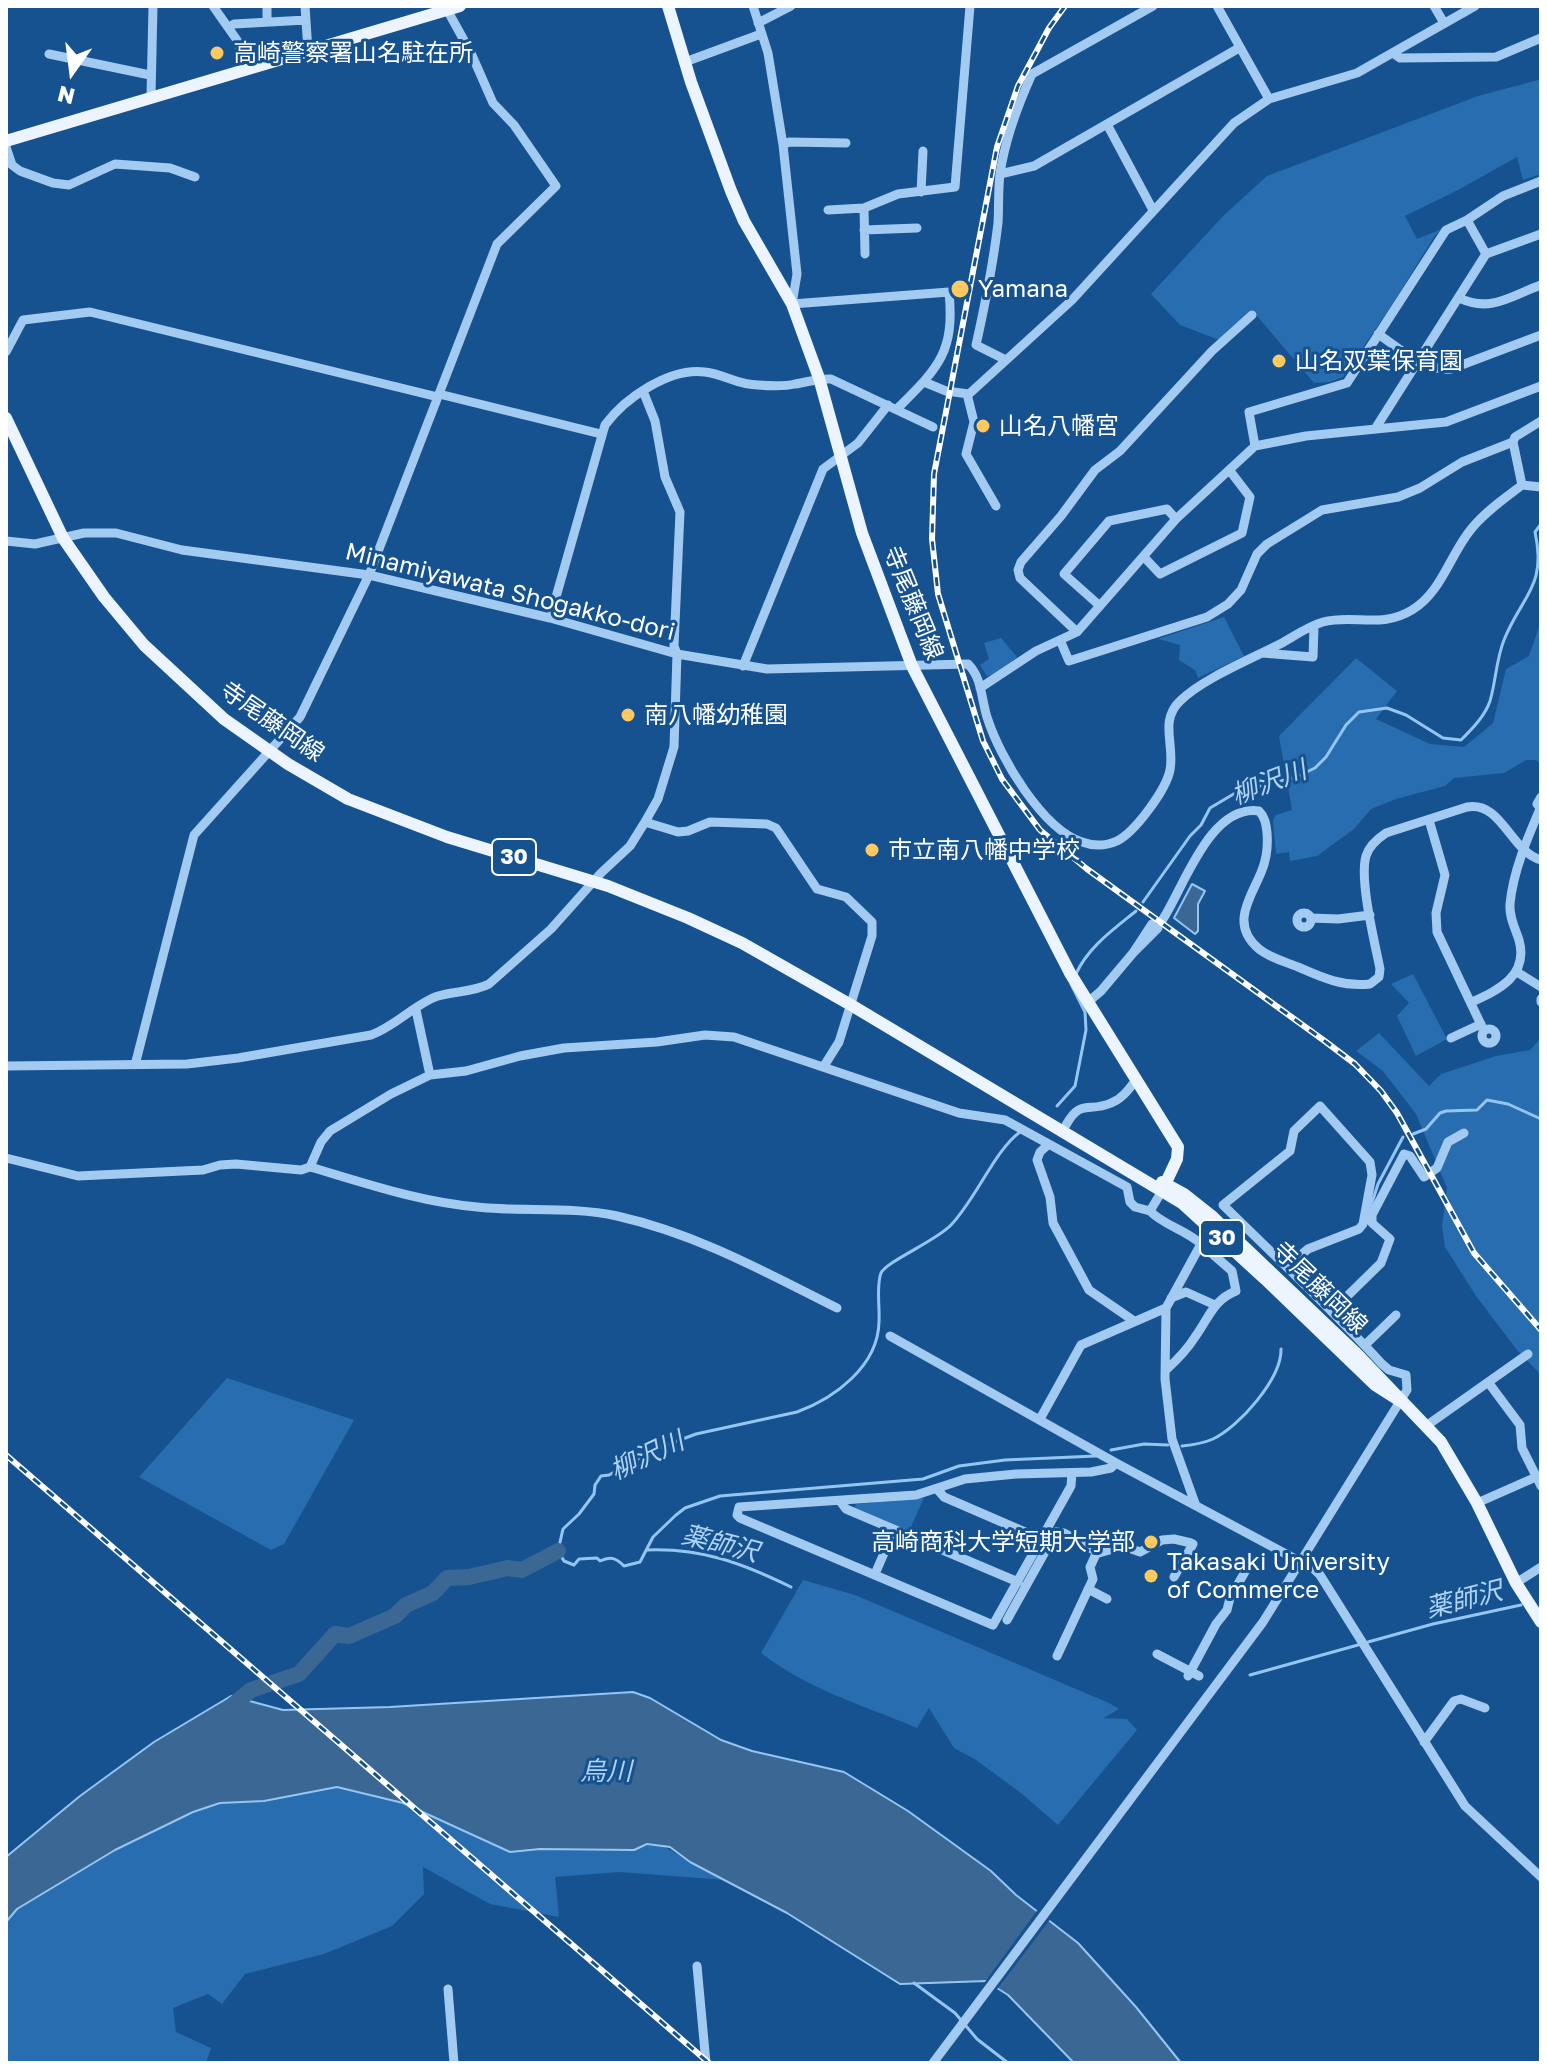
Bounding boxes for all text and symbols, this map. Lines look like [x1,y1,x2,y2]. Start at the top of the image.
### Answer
north arrow [32,32,112,112]
place label: 高崎警察署山名駐在所 [233,39,473,67]
marker: 高崎警察署山名駐在所 [208,44,226,62]
text: N [55,81,77,111]
place label: Yamana [978,275,1068,303]
marker: Yamana [949,278,971,300]
place label: 山名双葉保育園 [1295,347,1463,375]
marker: 山名双葉保育園 [1270,352,1288,370]
place label: 山名八幡宮 [999,412,1119,440]
marker: 山名八幡宮 [974,417,992,435]
street label: Minamiyawata Shogakko-dori [342,537,678,647]
street label: 寺尾藤岡線 [877,542,949,664]
street label: 寺尾藤岡線 [215,676,329,768]
place label: 南八幡幼稚園 [644,701,788,729]
marker: 南八幡幼稚園 [619,706,637,724]
water label: 柳沢川 [1227,754,1311,812]
place label: 市立南八幡中学校 [888,836,1080,864]
road number: 30 [492,839,536,875]
marker: 市立南八幡中学校 [863,841,881,859]
road number: 30 [1200,1220,1244,1256]
street label: 寺尾藤岡線 [1267,1236,1373,1340]
water label: 柳沢川 [605,1425,689,1487]
water label: 薬師沢 [678,1519,762,1569]
place label: 高崎商科大学短期大学部 [871,1528,1135,1556]
marker: 高崎商科大学短期大学部 [1142,1533,1160,1551]
place label: Takasaki University of Commerce [1167,1548,1390,1604]
marker: Takasaki University of Commerce [1142,1567,1160,1585]
water label: 薬師沢 [1422,1575,1506,1625]
water label: 烏川 [580,1756,632,1788]

